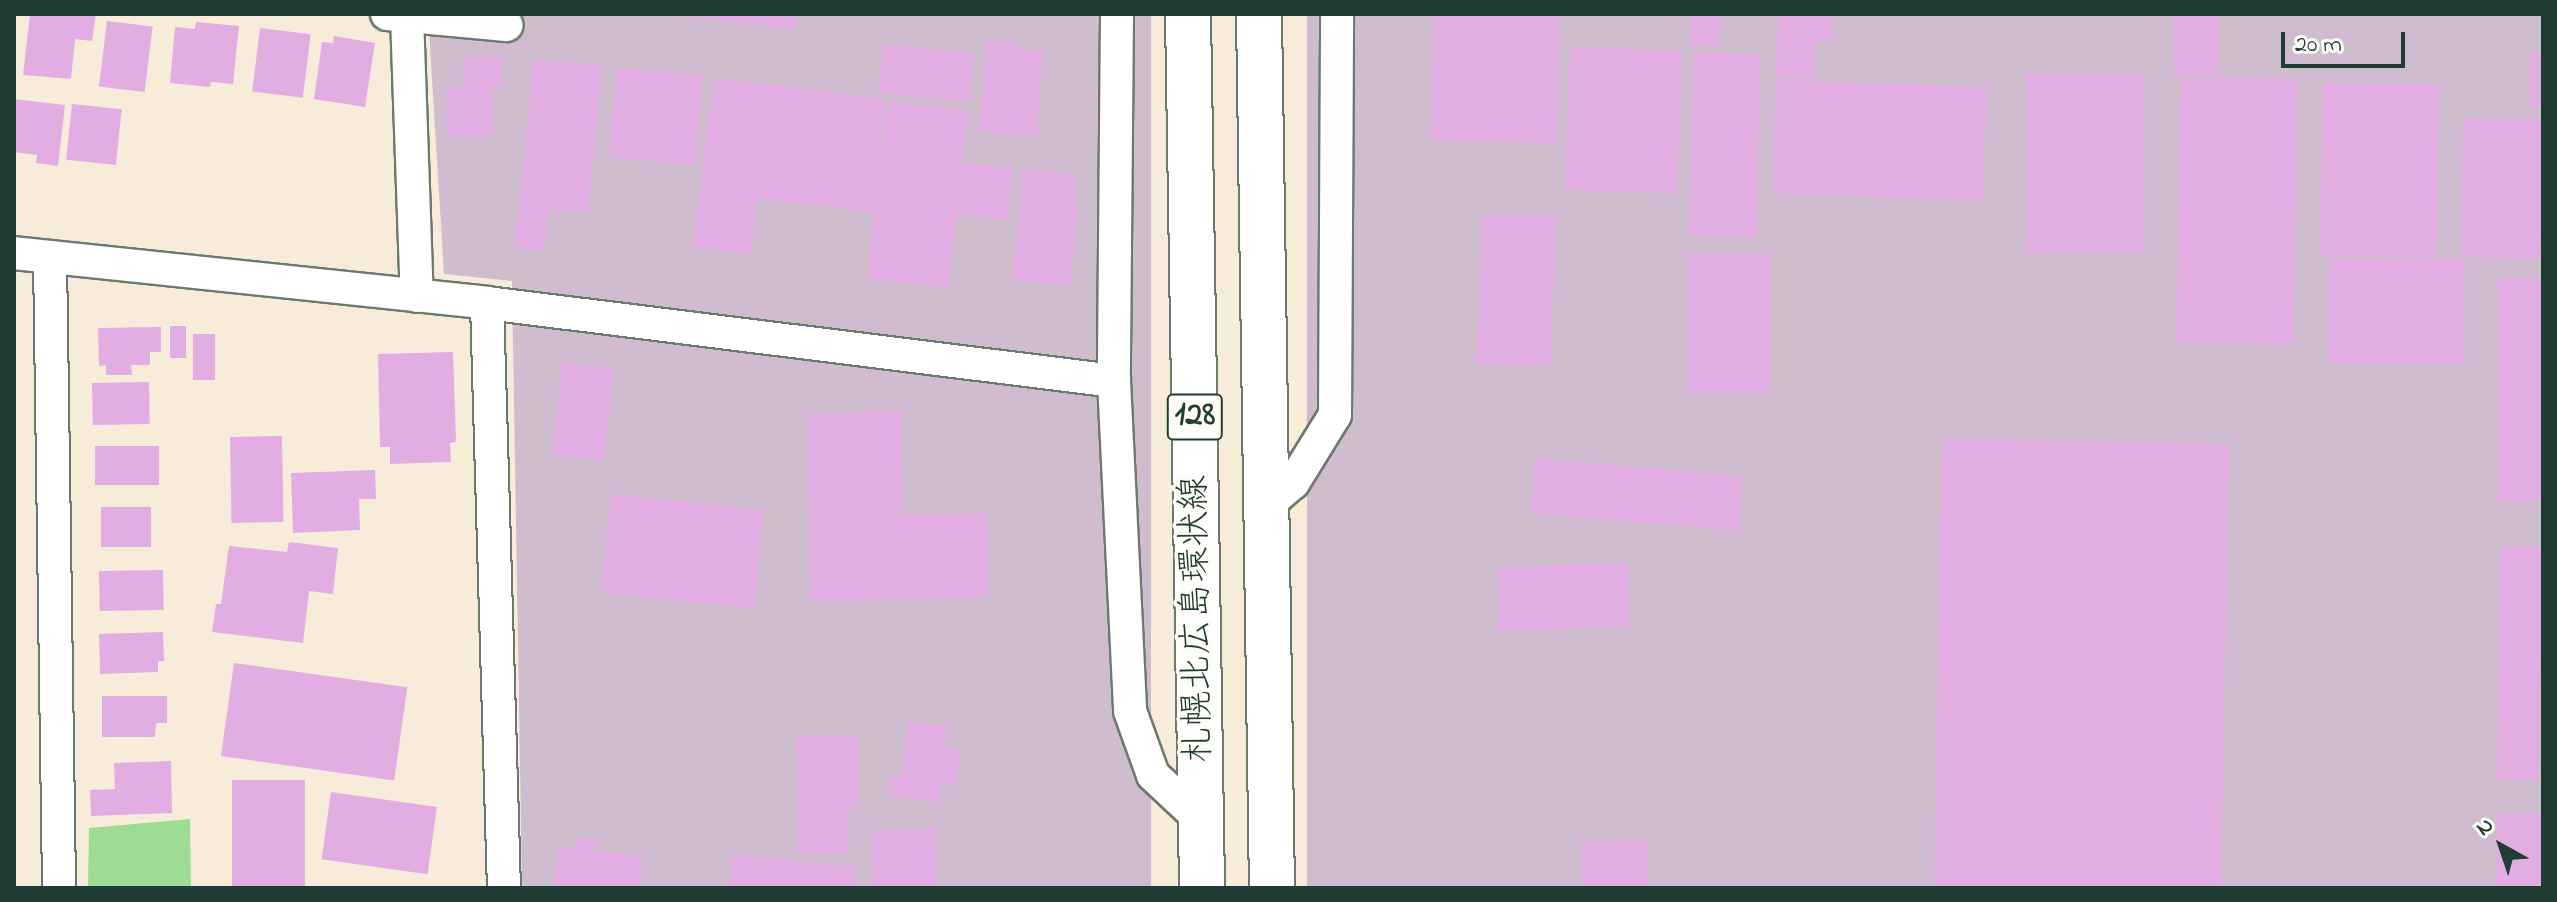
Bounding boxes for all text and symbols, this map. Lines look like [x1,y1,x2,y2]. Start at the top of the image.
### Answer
scale bar [2285,16,2409,66]
text: 20 m [2295,28,2342,63]
road number: 128 [1165,387,1225,447]
street label: 札幌北広島環状線 [1174,475,1222,763]
north arrow [2461,806,2541,886]
text: N [2470,811,2502,845]

